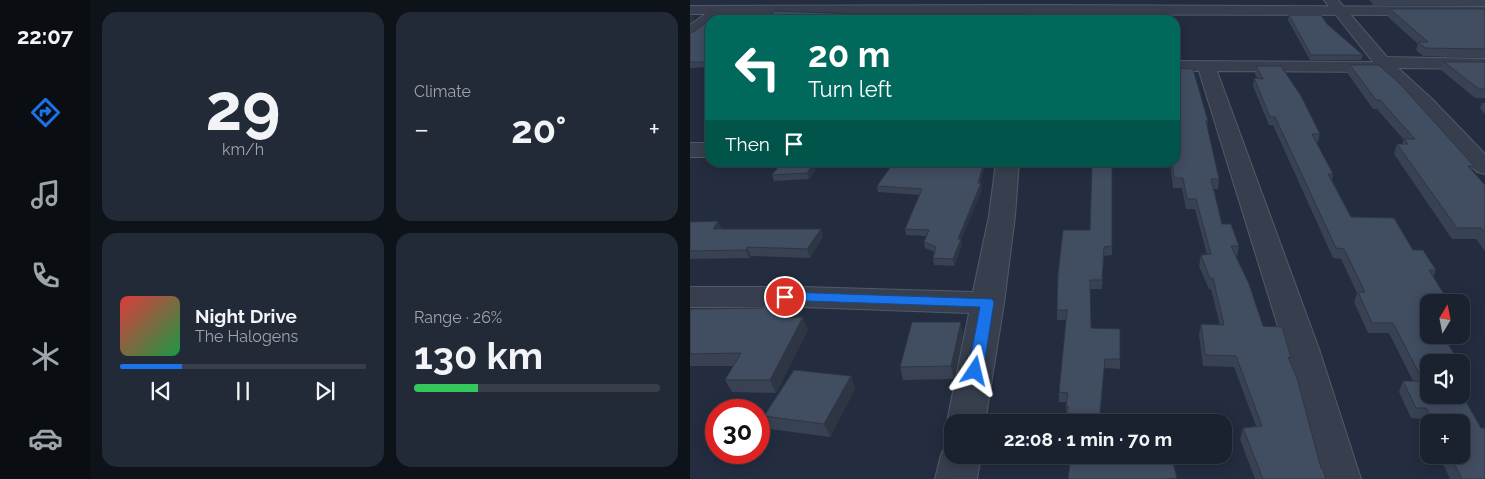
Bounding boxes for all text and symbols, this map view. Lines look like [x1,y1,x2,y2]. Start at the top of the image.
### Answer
text: 22:07 [17,23,73,49]
text: 20 m [808,34,890,75]
icon: left [725,35,790,100]
text: 29 [206,69,280,145]
text: Turn left [808,76,892,102]
text: Climate [414,82,471,101]
icon: directions [28,95,63,130]
text: 20° [511,107,566,152]
text: − [414,113,429,146]
text: + [648,113,660,146]
icon: arrive [780,130,808,158]
text: Then [725,133,770,155]
text: km/h [222,140,264,159]
icon: music [28,177,63,212]
icon: phone [28,258,63,293]
pin [764,276,806,318]
icon: arrive [771,283,799,311]
north arrow [1420,294,1470,344]
map controls [1420,294,1470,464]
text: Night Drive [195,305,297,327]
text: Range · 26% [414,308,502,327]
text: The Halogens [195,327,298,346]
text: 130 km [414,333,543,378]
icon: climate [28,339,63,374]
position arrow [948,344,1000,396]
button: sound [1420,354,1470,404]
icon: previous [147,377,175,405]
icon: pause [229,377,257,405]
icon: next [311,377,339,405]
speed limit sign: 30 [705,399,770,464]
button: + [1420,414,1470,464]
icon: car [28,421,63,456]
text: 22:08 · 1 min · 70 m [1004,428,1172,450]

